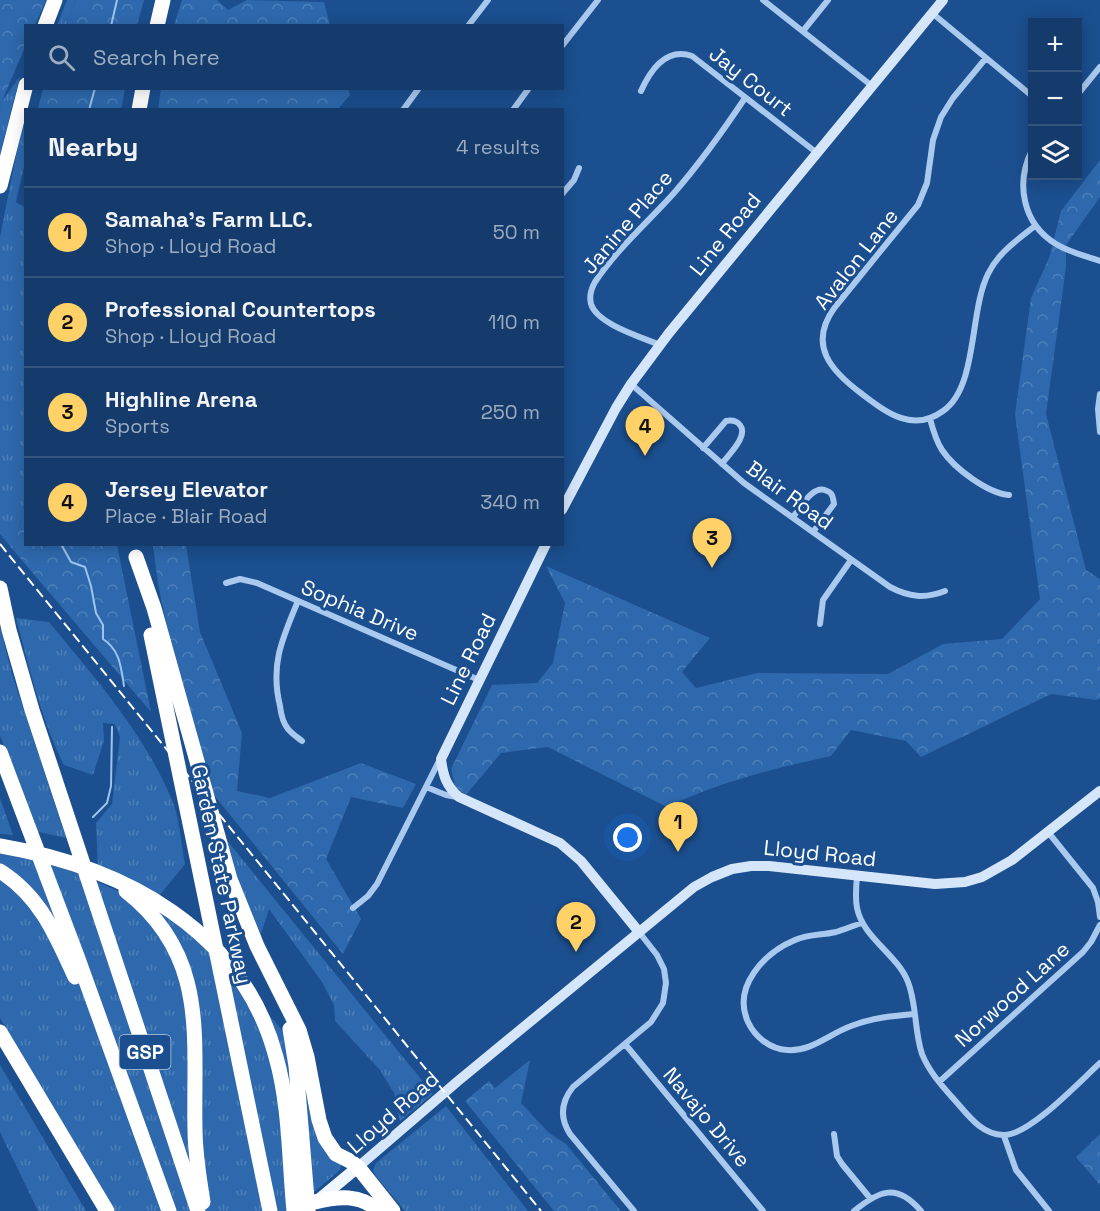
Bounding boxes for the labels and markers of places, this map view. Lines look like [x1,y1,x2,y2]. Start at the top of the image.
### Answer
pin: 4 [626,406,664,456]
pin: 3 [692,518,732,568]
pin: 1 [658,802,698,852]
pin: 2 [556,902,596,952]

